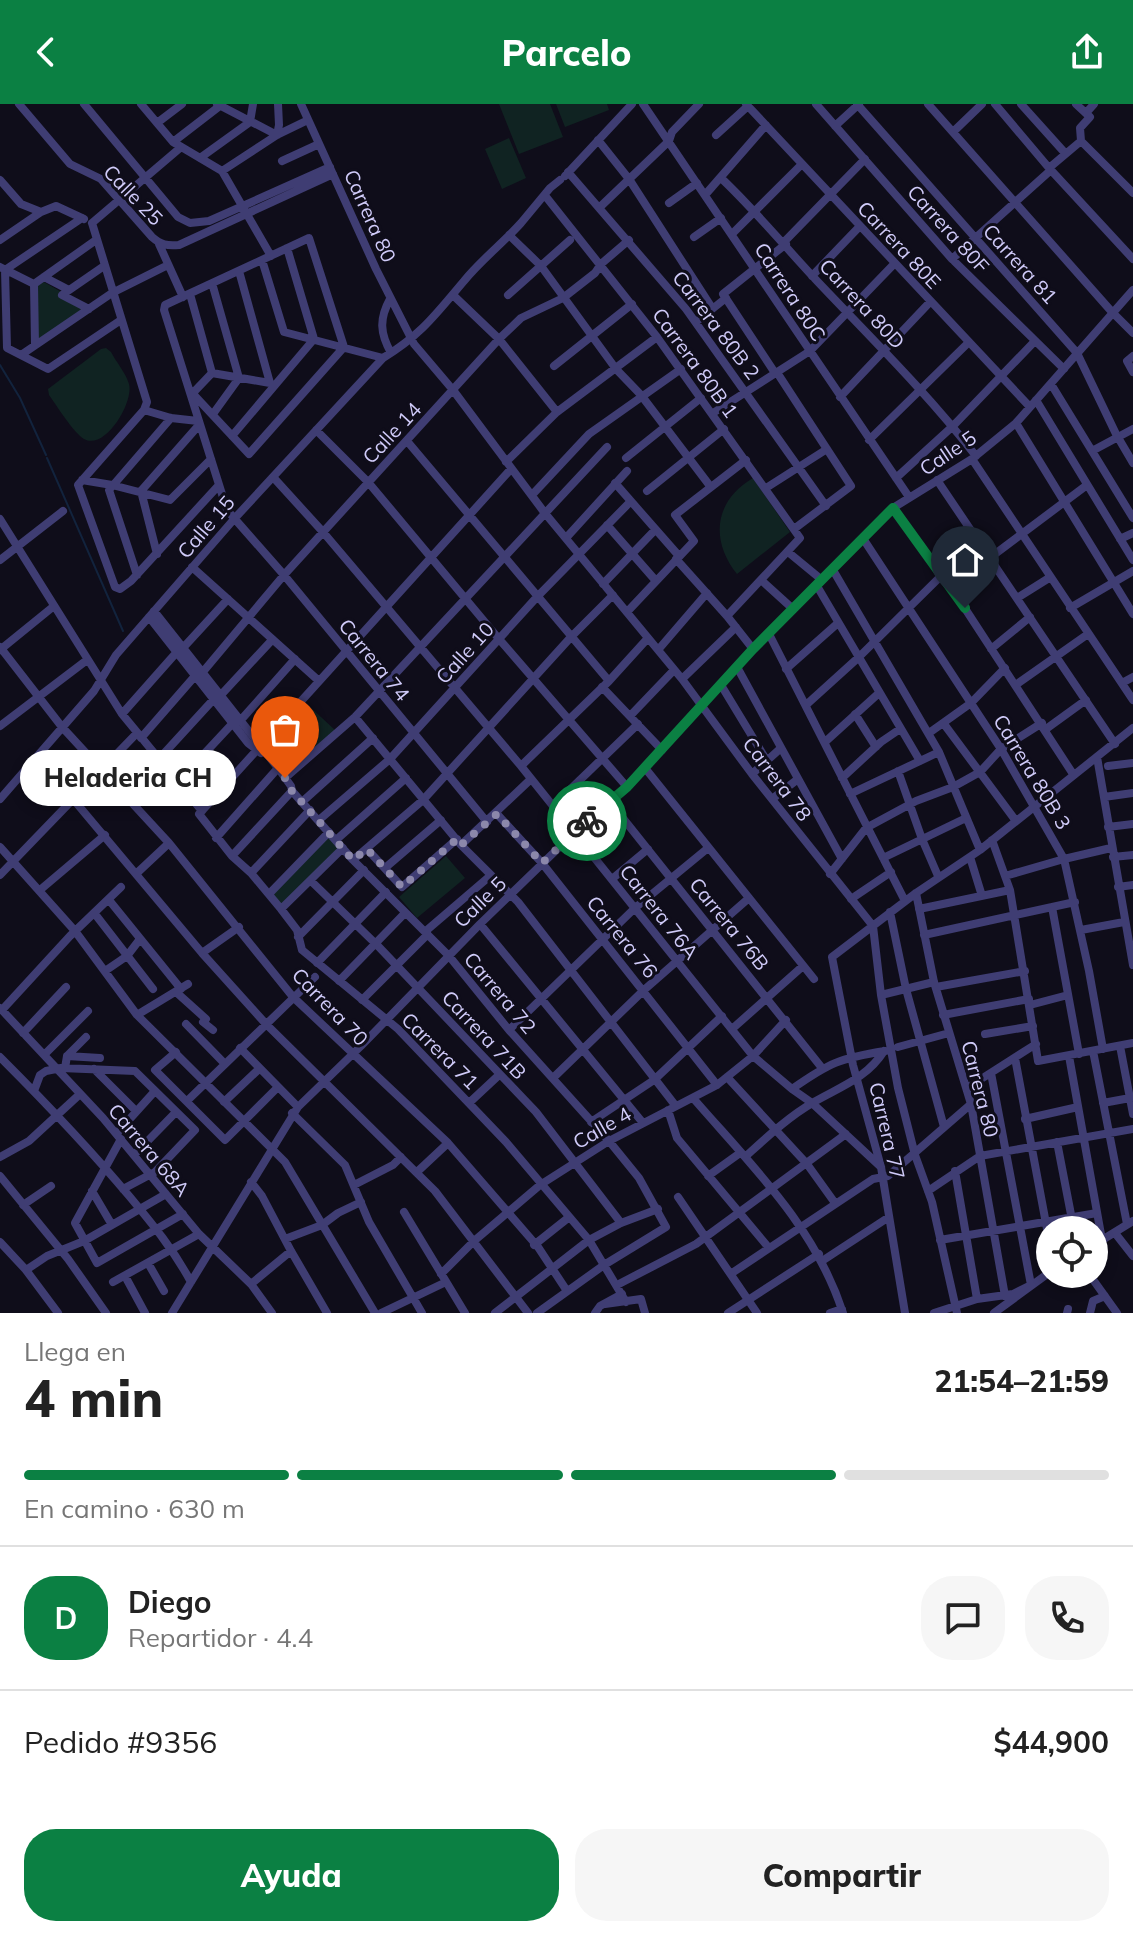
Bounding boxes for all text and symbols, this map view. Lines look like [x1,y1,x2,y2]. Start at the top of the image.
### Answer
icon: back [24,30,68,74]
text: Parcelo [501,30,632,75]
icon: share [1065,30,1109,74]
street label: Calle 25 [98,159,168,230]
street label: Carrera 80 [339,165,402,266]
street label: Carrera 80F [902,179,995,278]
street label: Carrera 80E [852,196,946,294]
street label: Carrera 81 [978,219,1063,309]
street label: Carrera 80C [749,238,832,346]
street label: Carrera 80D [814,253,910,354]
street label: Carrera 80B 2 [667,265,765,384]
street label: Carrera 80B 1 [647,303,744,423]
street label: Calle 14 [357,397,426,469]
street label: Calle 5 [915,425,981,481]
street label: Calle 15 [172,490,240,563]
pin [931,526,999,608]
icon: home [943,538,987,582]
street label: Carrera 74 [334,613,415,706]
street label: Calle 10 [430,616,499,689]
pin [251,696,319,778]
icon: bag [263,708,307,752]
street label: Carrera 80B 3 [988,710,1077,834]
street label: Carrera 78 [738,732,817,826]
callout: Heladeria CH [21,750,237,806]
text: Heladeria CH [44,761,212,794]
courier [547,781,627,861]
icon: bike [565,799,609,843]
street label: Carrera 76A [615,860,703,964]
street label: Calle 5 [448,871,511,933]
street label: Carrera 76B [684,872,775,975]
street label: Carrera 76 [582,891,662,983]
street label: Carrera 72 [459,947,542,1039]
street label: Carrera 70 [287,962,374,1051]
street label: Carrera 71B [437,986,531,1084]
street label: Carrera 71 [397,1008,483,1094]
street label: Carrera 80 [956,1038,1005,1140]
street label: Carrera 77 [864,1080,911,1182]
street label: Carrera 68A [103,1098,196,1201]
street label: Calle 4 [568,1101,635,1154]
map controls [1036,1216,1108,1288]
button: locate [1036,1216,1108,1288]
text: Llega en [24,1335,126,1368]
text: 21:54–21:59 [934,1362,1109,1400]
text: 4 min [24,1365,163,1430]
text: En camino · 630 m [24,1492,245,1525]
button: chat [921,1576,1005,1660]
button: phone [1025,1576,1109,1660]
text: Diego [128,1583,212,1621]
text: D [55,1599,77,1637]
text: Repartidor · 4.4 [128,1621,313,1654]
text: Pedido #9356 [24,1723,217,1761]
text: $44,900 [994,1723,1109,1761]
button: Ayuda [24,1829,559,1921]
button: Compartir [575,1829,1109,1921]

